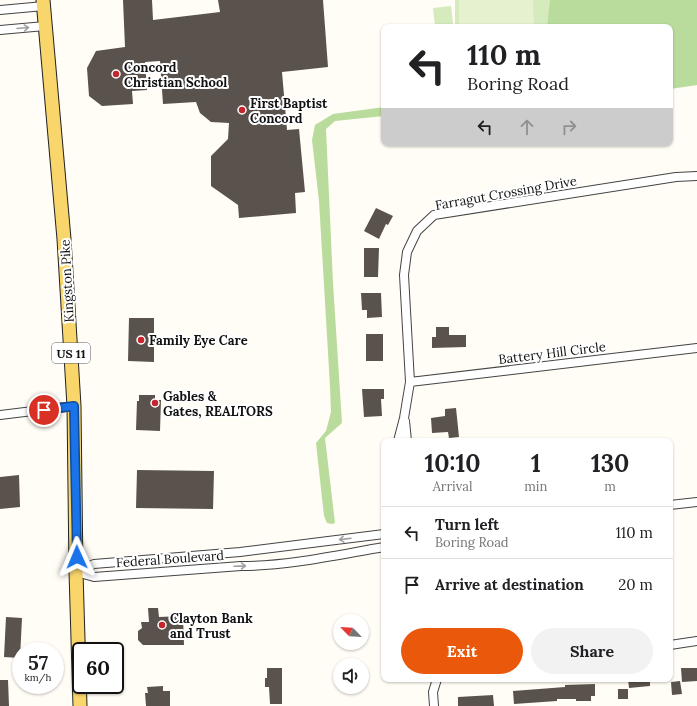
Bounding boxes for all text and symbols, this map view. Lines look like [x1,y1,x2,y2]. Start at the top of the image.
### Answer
one-way arrow [16,24,29,31]
text: 110 m [467,37,541,73]
icon: left [401,40,453,92]
place label: Concord Christian School [124,59,227,91]
marker: Concord Christian School [111,69,121,79]
text: Boring Road [467,72,569,95]
place label: First Baptist Concord [250,95,328,127]
marker: First Baptist Concord [237,105,247,115]
icon: left [474,116,496,138]
icon: ahead [516,116,538,138]
icon: right [558,116,580,138]
street label: Farragut Crossing Drive [434,172,578,214]
street label: Kingston Pike [56,239,78,323]
place label: Family Eye Care [149,332,248,349]
marker: Family Eye Care [136,335,146,345]
street label: Battery Hill Circle [497,338,607,368]
road number: US 11 [52,343,90,363]
place label: Gables & Gates, REALTORS [163,388,273,420]
pin [27,393,61,427]
marker: Gables & Gates, REALTORS [150,398,160,408]
icon: arrive [33,399,55,421]
text: 10:10 [425,448,481,479]
text: 1 [531,448,541,479]
text: 130 [591,448,629,479]
text: Arrival [433,478,472,495]
text: min [524,478,547,495]
text: m [604,478,616,495]
text: Turn left [435,515,499,534]
icon: left [401,522,423,544]
text: 110 m [615,523,653,542]
text: Boring Road [435,534,509,551]
one-way arrow [339,535,352,543]
position arrow [56,536,98,578]
street label: Federal Boulevard [115,547,225,571]
one-way arrow [233,562,246,570]
icon: arrive [401,574,423,596]
text: Arrive at destination [435,575,584,594]
text: 20 m [618,575,653,594]
place label: Clayton Bank and Trust [170,610,253,642]
north arrow [333,614,369,650]
map controls [333,614,369,694]
marker: Clayton Bank and Trust [157,620,167,630]
button: Exit [401,628,523,674]
button: Share [531,628,653,674]
speed limit sign: 60 [72,642,124,694]
text: 57 [28,650,48,675]
button: sound [333,658,369,694]
text: km/h [24,671,52,684]

